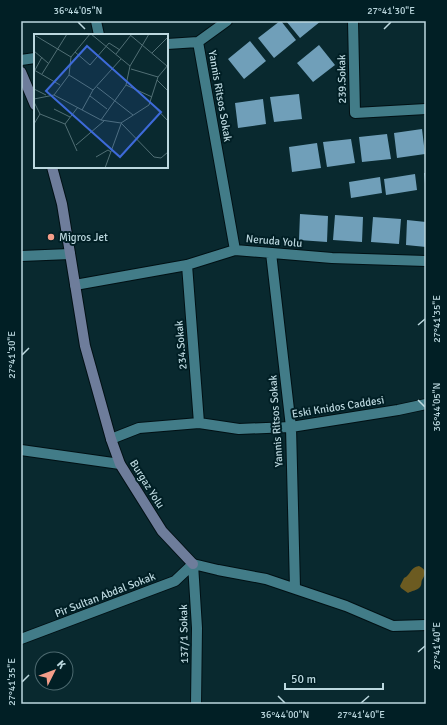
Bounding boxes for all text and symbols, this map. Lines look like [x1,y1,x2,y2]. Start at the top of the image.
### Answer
text: 36°44'05"N [54,5,102,17]
text: 27°41'30"E [367,5,415,17]
inset map [34,34,168,168]
street label: Yannis Ritsos Sokak [206,49,235,143]
street label: 239.Sokak [335,54,349,104]
place label: Migros Jet [59,231,108,244]
marker: Migros Jet [46,232,56,242]
street label: Neruda Yolu [245,232,303,250]
text: 27°41'35"E [431,295,443,343]
street label: 234.Sokak [172,319,190,370]
text: 27°41'30"E [6,331,18,379]
street label: Yannis Ritsos Sokak [266,374,286,468]
text: 36°44'05"N [431,383,443,431]
street label: Eski Knidos Caddesi [291,393,385,421]
street label: Burgaz Yolu [127,457,167,511]
street label: Pir Sultan Abdal Sokak [53,570,158,620]
street label: 137/1 Sokak [177,604,191,664]
text: 27°41'40"E [431,622,443,670]
north arrow [34,651,74,691]
text: 27°41'35"E [6,658,18,706]
text: K [54,658,68,672]
scale bar [285,665,383,691]
text: 50 m [291,672,316,687]
text: 36°44'00"N [261,709,309,721]
text: 27°41'40"E [337,709,385,721]

